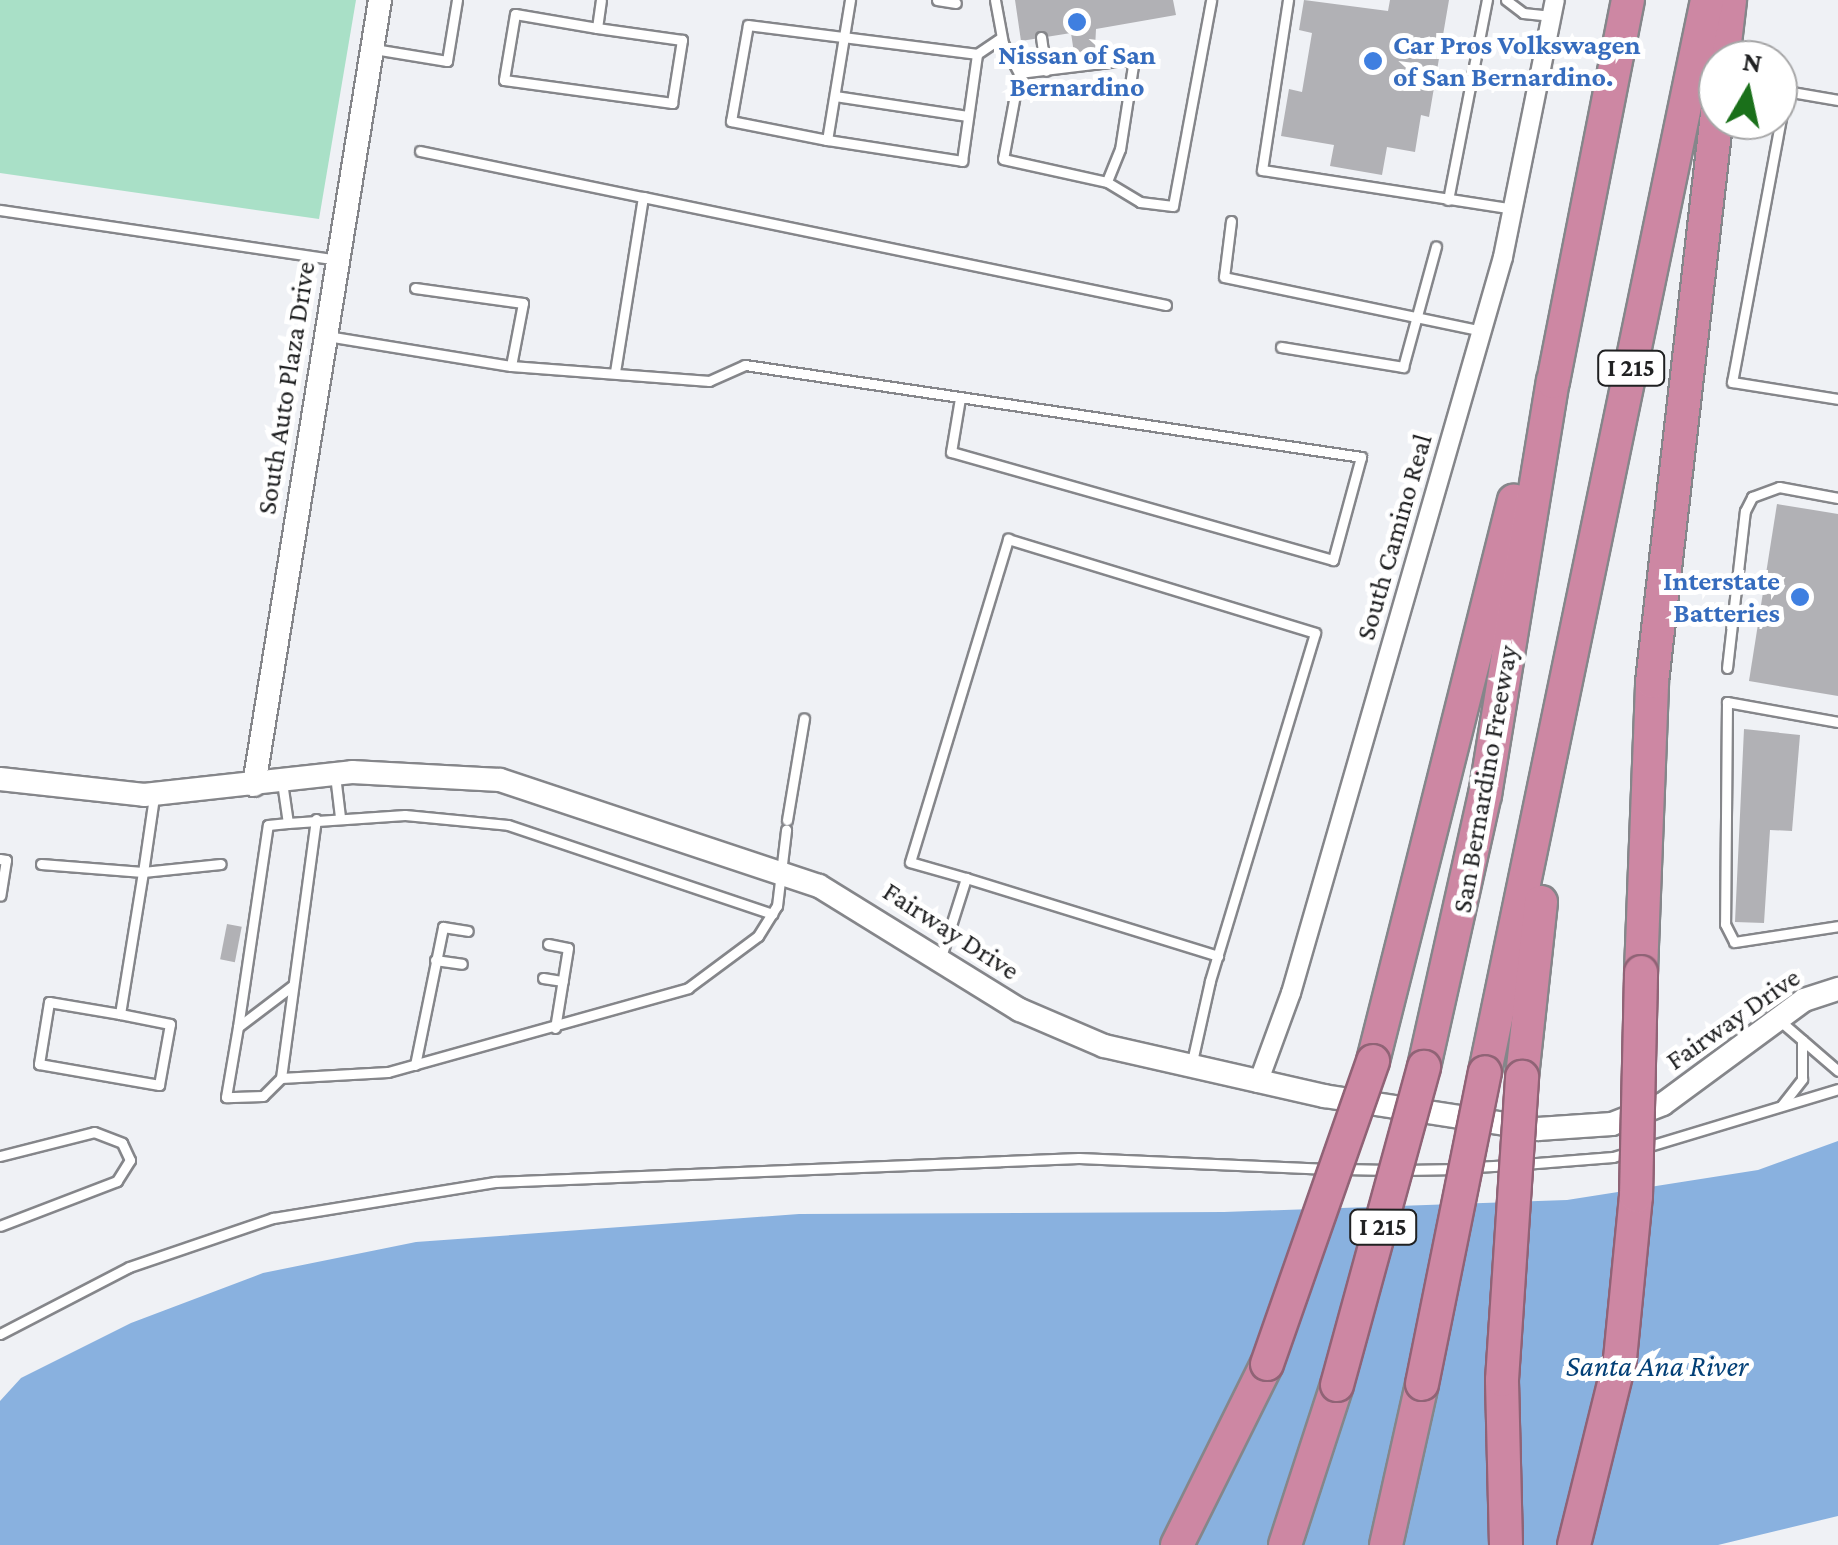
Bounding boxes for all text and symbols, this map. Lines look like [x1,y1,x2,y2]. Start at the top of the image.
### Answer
marker: Nissan of San Bernardino [1066,11,1088,33]
place label: Car Pros Volkswagen of San Bernardino. [1393,28,1641,94]
place label: Nissan of San Bernardino [998,38,1156,104]
north arrow [1698,40,1798,140]
text: N [1741,45,1764,79]
marker: Car Pros Volkswagen of San Bernardino. [1362,50,1384,72]
street label: South Auto Plaza Drive [249,259,323,517]
road number: I 215 [1596,348,1666,388]
street label: South Camino Real [1349,430,1439,644]
place label: Interstate Batteries [1663,564,1780,630]
marker: Interstate Batteries [1789,586,1811,608]
street label: San Bernardino Freeway [1445,643,1525,915]
street label: Fairway Drive [877,874,1025,988]
street label: Fairway Drive [1660,961,1806,1077]
road number: I 215 [1348,1207,1418,1247]
water label: Santa Ana River [1566,1348,1748,1384]

